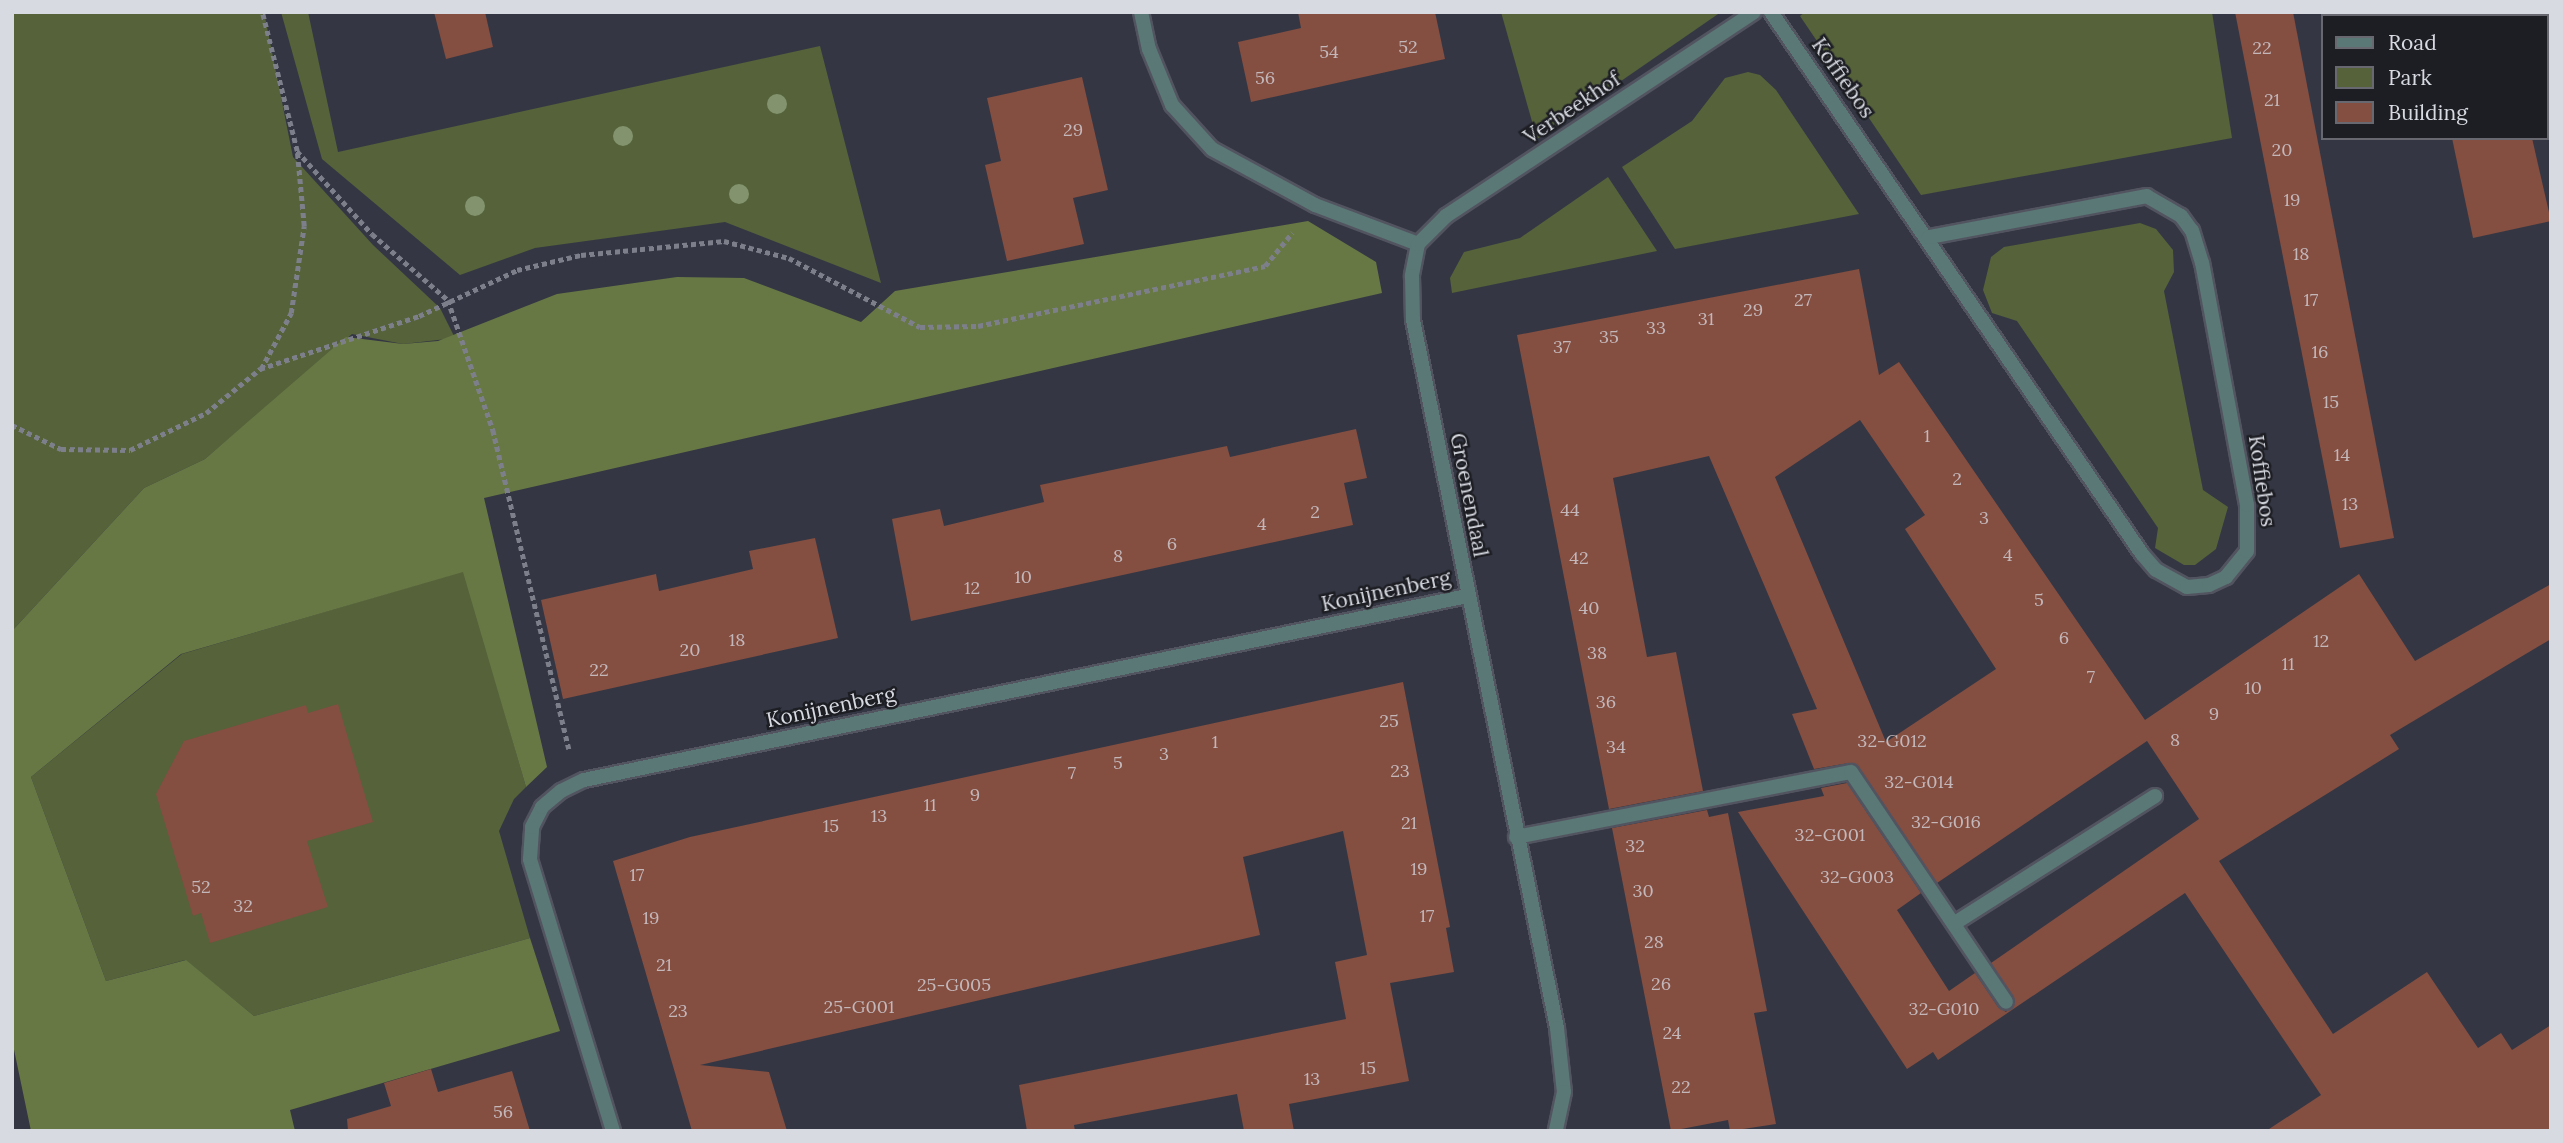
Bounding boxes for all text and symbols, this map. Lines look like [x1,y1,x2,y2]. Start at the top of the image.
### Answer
legend [2322,14,2549,140]
text: Road [2388,29,2437,56]
street label: Koffiebos [1806,33,1880,123]
house number: 52 [1398,36,1418,58]
house number: 22 [2252,37,2272,59]
house number: 54 [1319,41,1339,63]
text: Park [2388,64,2432,91]
street label: Verbeekhof [1519,66,1625,150]
house number: 56 [1255,67,1275,89]
house number: 21 [2264,89,2280,111]
text: Building [2388,99,2468,126]
house number: 29 [1063,119,1083,141]
house number: 20 [2272,139,2292,161]
house number: 19 [2284,189,2300,211]
house number: 18 [2293,243,2309,265]
house number: 27 [1794,289,1812,311]
house number: 17 [2304,289,2318,311]
house number: 29 [1743,299,1763,321]
house number: 31 [1698,308,1714,330]
house number: 33 [1646,317,1666,339]
house number: 35 [1599,326,1619,348]
house number: 37 [1553,336,1571,358]
house number: 16 [2312,341,2328,363]
house number: 15 [2323,391,2339,413]
house number: 1 [1924,425,1930,447]
street label: Groenendaal [1445,431,1493,559]
street label: Koffiebos [2243,434,2281,528]
house number: 14 [2334,444,2350,466]
house number: 2 [1952,468,1962,490]
house number: 13 [2342,493,2358,515]
house number: 44 [1560,499,1580,521]
house number: 2 [1310,501,1320,523]
house number: 3 [1979,507,1989,529]
house number: 4 [1257,513,1267,535]
house number: 6 [1167,533,1177,555]
house number: 4 [2003,544,2013,566]
house number: 8 [1113,545,1123,567]
house number: 42 [1569,547,1589,569]
street label: Konijnenberg [1319,565,1453,617]
house number: 10 [1014,566,1032,588]
house number: 12 [964,577,980,599]
house number: 5 [2034,589,2044,611]
house number: 40 [1579,597,1599,619]
house number: 6 [2059,627,2069,649]
house number: 18 [729,629,745,651]
house number: 12 [2313,630,2329,652]
house number: 20 [680,639,700,661]
house number: 38 [1587,642,1607,664]
house number: 11 [2281,653,2295,675]
house number: 22 [589,659,609,681]
house number: 7 [2087,666,2095,688]
house number: 10 [2244,677,2262,699]
street label: Konijnenberg [764,681,898,733]
house number: 36 [1596,691,1616,713]
house number: 9 [2209,703,2219,725]
house number: 25 [1379,710,1399,732]
house number: 8 [2170,729,2180,751]
house number: 32-G012 [1857,730,1927,752]
house number: 1 [1212,731,1218,753]
house number: 34 [1606,736,1626,758]
house number: 3 [1159,743,1169,765]
house number: 5 [1113,752,1123,774]
house number: 23 [1390,760,1410,782]
house number: 7 [1068,762,1076,784]
house number: 32-G014 [1884,771,1954,793]
house number: 9 [970,784,980,806]
house number: 11 [923,794,937,816]
house number: 13 [871,805,887,827]
house number: 32-G016 [1911,811,1981,833]
house number: 21 [1401,812,1417,834]
house number: 15 [823,815,839,837]
house number: 32-G001 [1795,824,1865,846]
house number: 32 [1625,835,1645,857]
house number: 19 [1411,858,1427,880]
house number: 17 [630,864,644,886]
house number: 32-G003 [1820,866,1894,888]
house number: 52 [191,876,211,898]
house number: 30 [1632,880,1654,902]
house number: 32 [233,895,253,917]
house number: 17 [1420,905,1434,927]
house number: 19 [643,907,659,929]
house number: 28 [1644,931,1664,953]
house number: 21 [656,954,672,976]
house number: 26 [1651,973,1671,995]
house number: 25-G005 [917,974,991,996]
house number: 25-G001 [824,996,894,1018]
house number: 32-G010 [1909,998,1979,1020]
house number: 23 [668,1000,688,1022]
house number: 24 [1662,1022,1682,1044]
house number: 15 [1360,1057,1376,1079]
house number: 13 [1304,1068,1320,1090]
house number: 22 [1671,1076,1691,1098]
house number: 56 [493,1101,513,1123]

